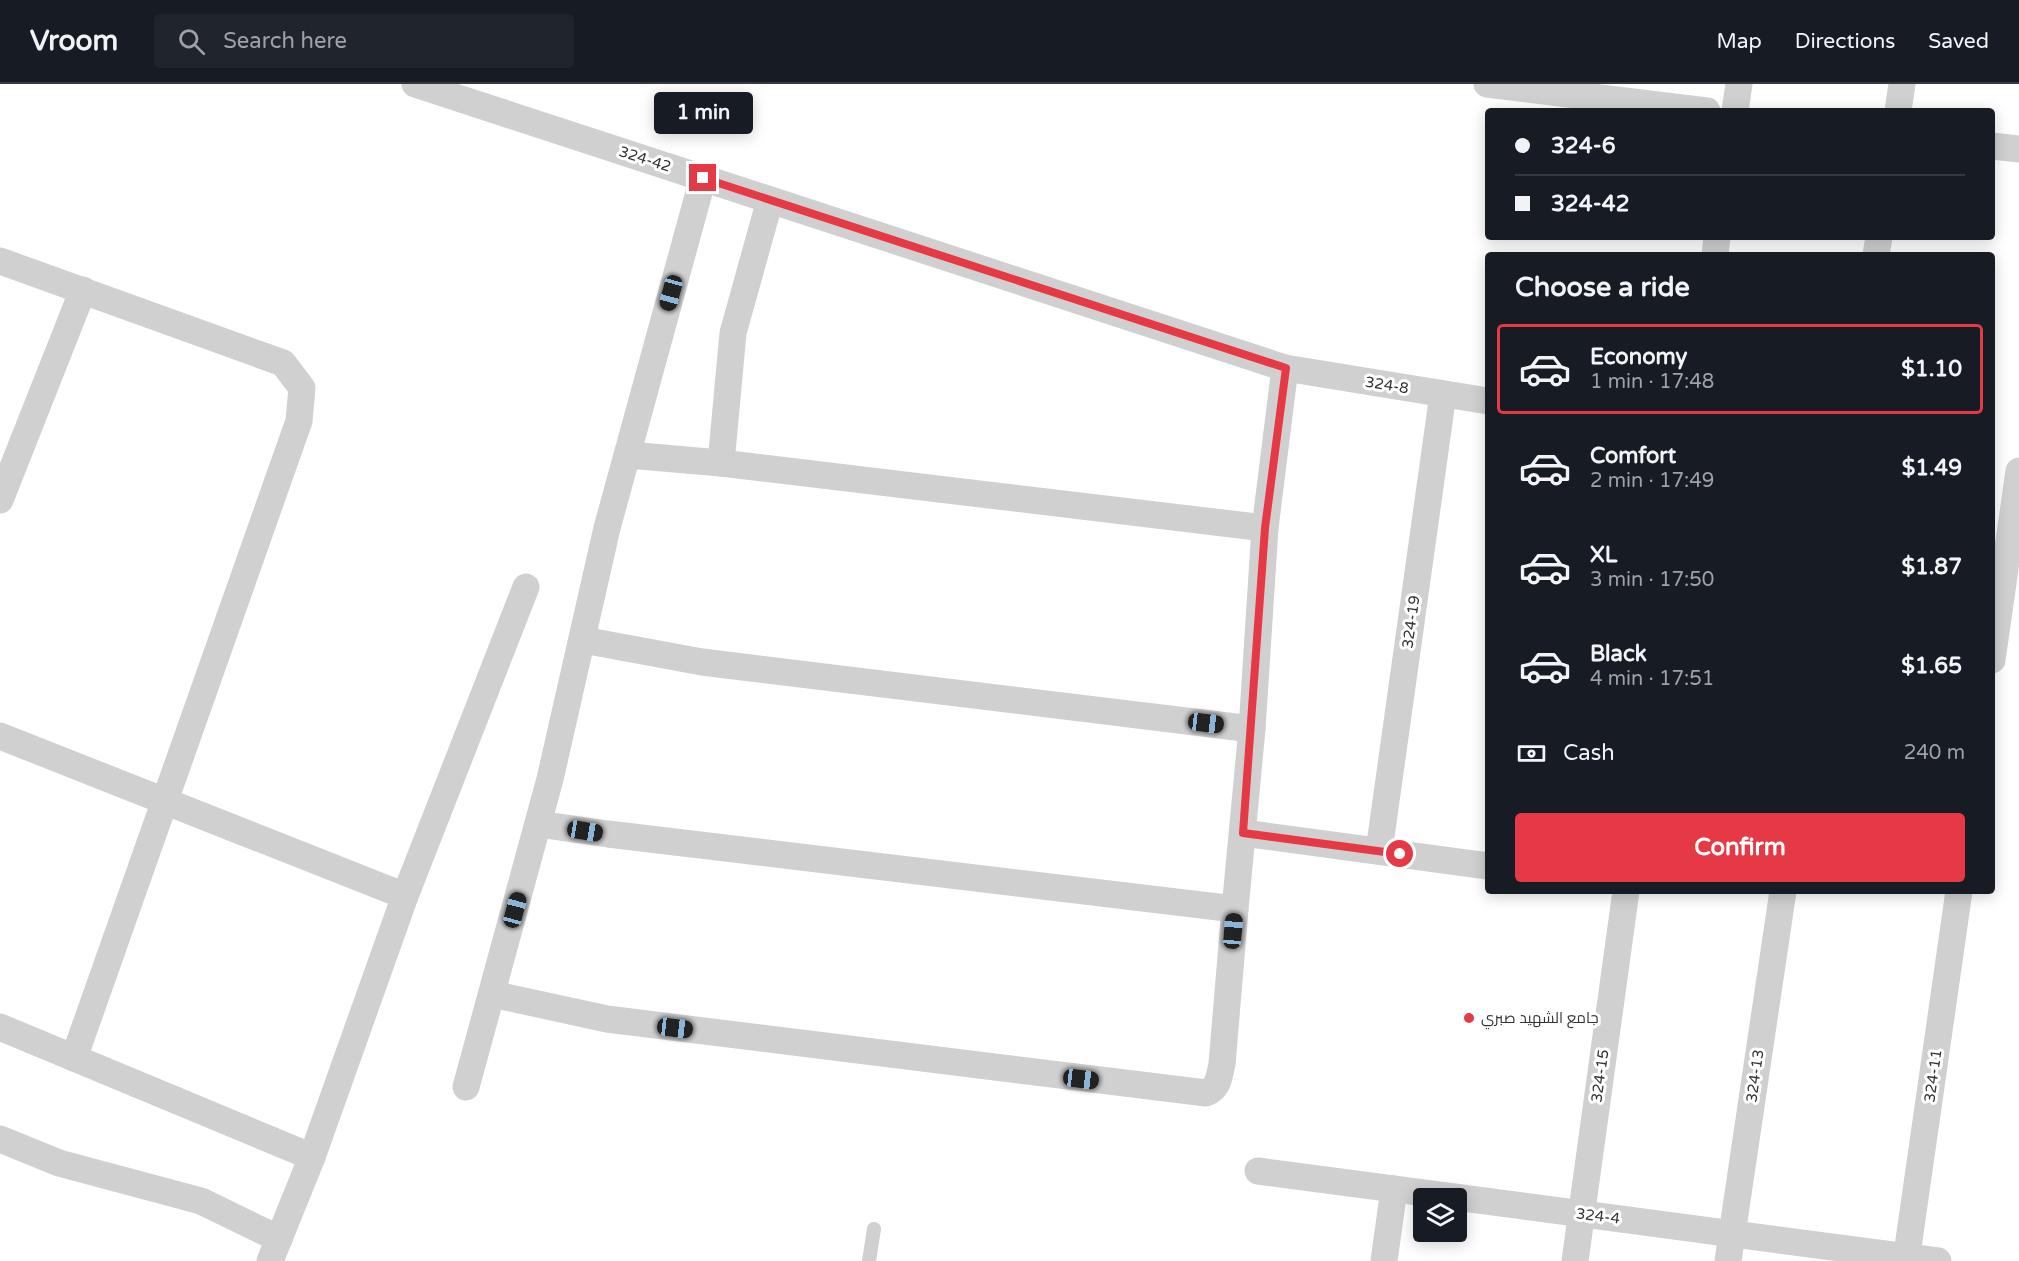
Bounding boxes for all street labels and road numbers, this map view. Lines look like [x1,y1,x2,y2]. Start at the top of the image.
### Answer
street label: 324-42 [617,142,673,176]
street label: 324-8 [1364,373,1410,397]
street label: 324-19 [1398,594,1424,650]
street label: 324-15 [1587,1048,1613,1104]
street label: 324-13 [1742,1048,1768,1104]
street label: 324-11 [1920,1048,1946,1104]
street label: 324-4 [1575,1204,1621,1228]

